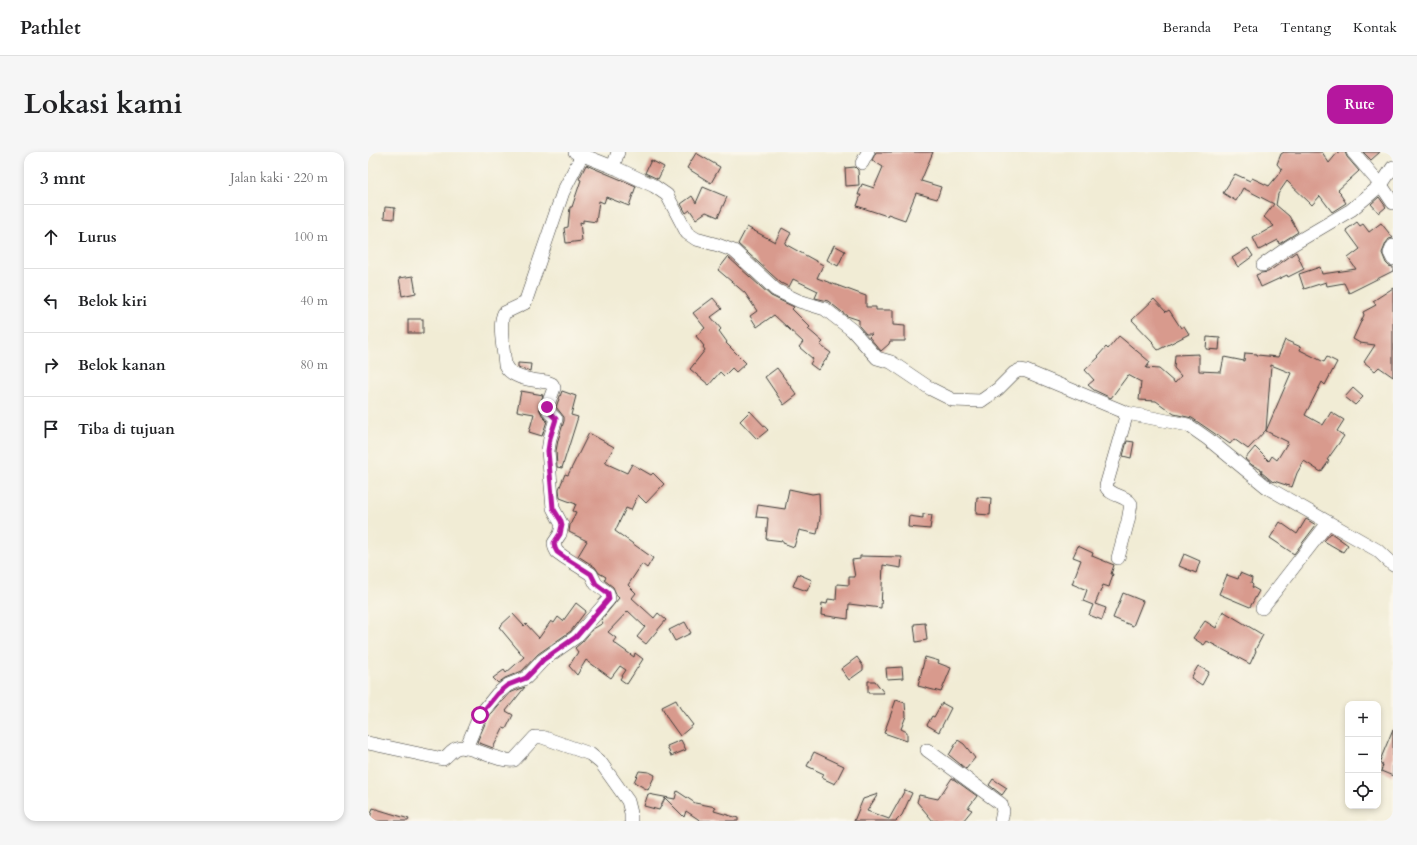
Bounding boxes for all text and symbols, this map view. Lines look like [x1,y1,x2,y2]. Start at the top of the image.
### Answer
text: Pathlet [20,15,81,41]
text: Beranda [1163,18,1211,37]
text: Peta [1233,18,1258,37]
text: Tentang [1280,18,1331,37]
text: Kontak [1353,18,1397,37]
text: Lokasi kami [24,85,182,123]
button: Rute [1327,85,1393,124]
text: 3 mnt [40,167,85,190]
text: Jalan kaki · 220 m [230,169,328,187]
icon: ahead [40,226,62,248]
text: Lurus [78,227,117,247]
text: 100 m [294,228,328,246]
icon: left [40,290,62,312]
text: Belok kiri [78,291,147,311]
text: 40 m [300,292,328,310]
icon: right [40,354,62,376]
text: Belok kanan [78,355,166,375]
text: 80 m [300,356,328,374]
route end [538,398,556,416]
icon: arrive [40,418,62,440]
text: Tiba di tujuan [78,419,175,439]
map controls [1345,701,1381,809]
button: + [1345,701,1381,737]
route start [471,706,489,724]
button: − [1345,737,1381,773]
button: locate [1345,773,1381,809]

